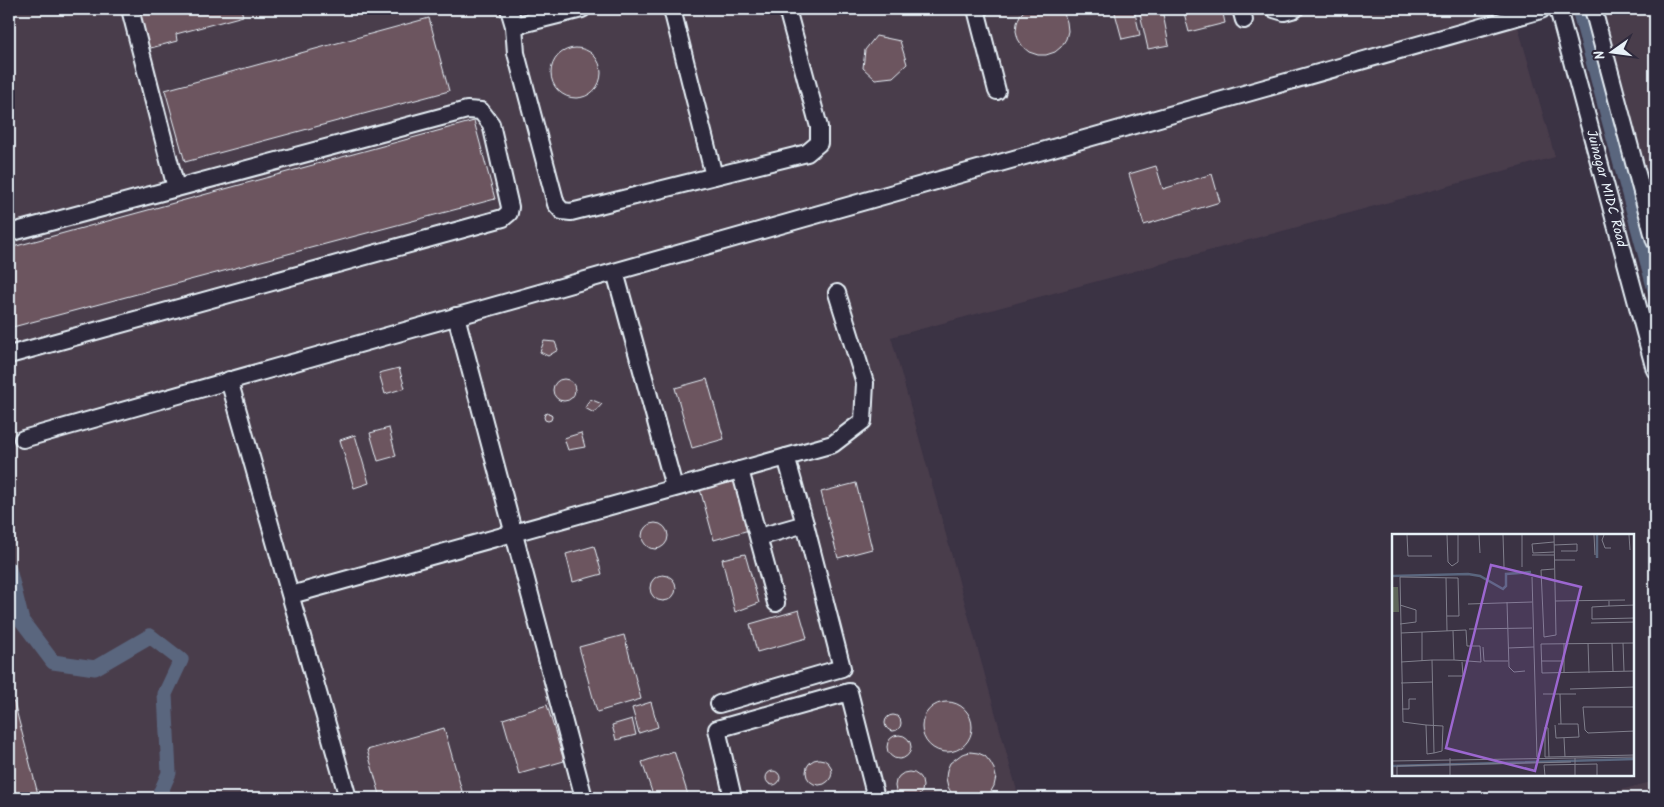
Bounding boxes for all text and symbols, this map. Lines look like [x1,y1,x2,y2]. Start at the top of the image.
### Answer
north arrow [1586,28,1636,78]
text: N [1589,48,1612,62]
street label: Juinagar MIDC Road [1580,127,1633,251]
inset map [1392,534,1634,777]

